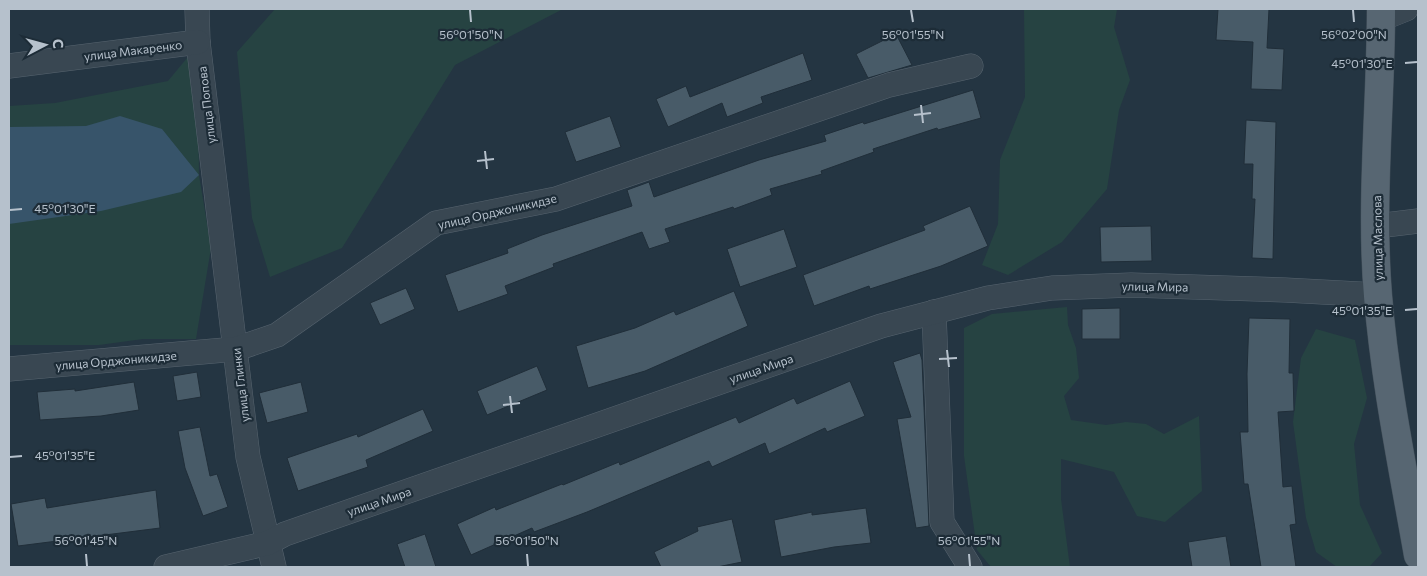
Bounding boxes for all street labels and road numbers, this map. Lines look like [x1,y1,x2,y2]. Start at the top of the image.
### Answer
street label: улица Макаренко [83,37,183,63]
street label: улица Попова [194,66,218,144]
street label: улица Орджоникидзе [436,191,558,231]
street label: улица Маслова [1369,195,1385,281]
street label: улица Мира [1122,278,1188,294]
street label: улица Глинки [229,347,251,423]
street label: улица Орджоникидзе [55,348,177,372]
street label: улица Мира [727,351,795,385]
street label: улица Мира [345,484,413,518]

